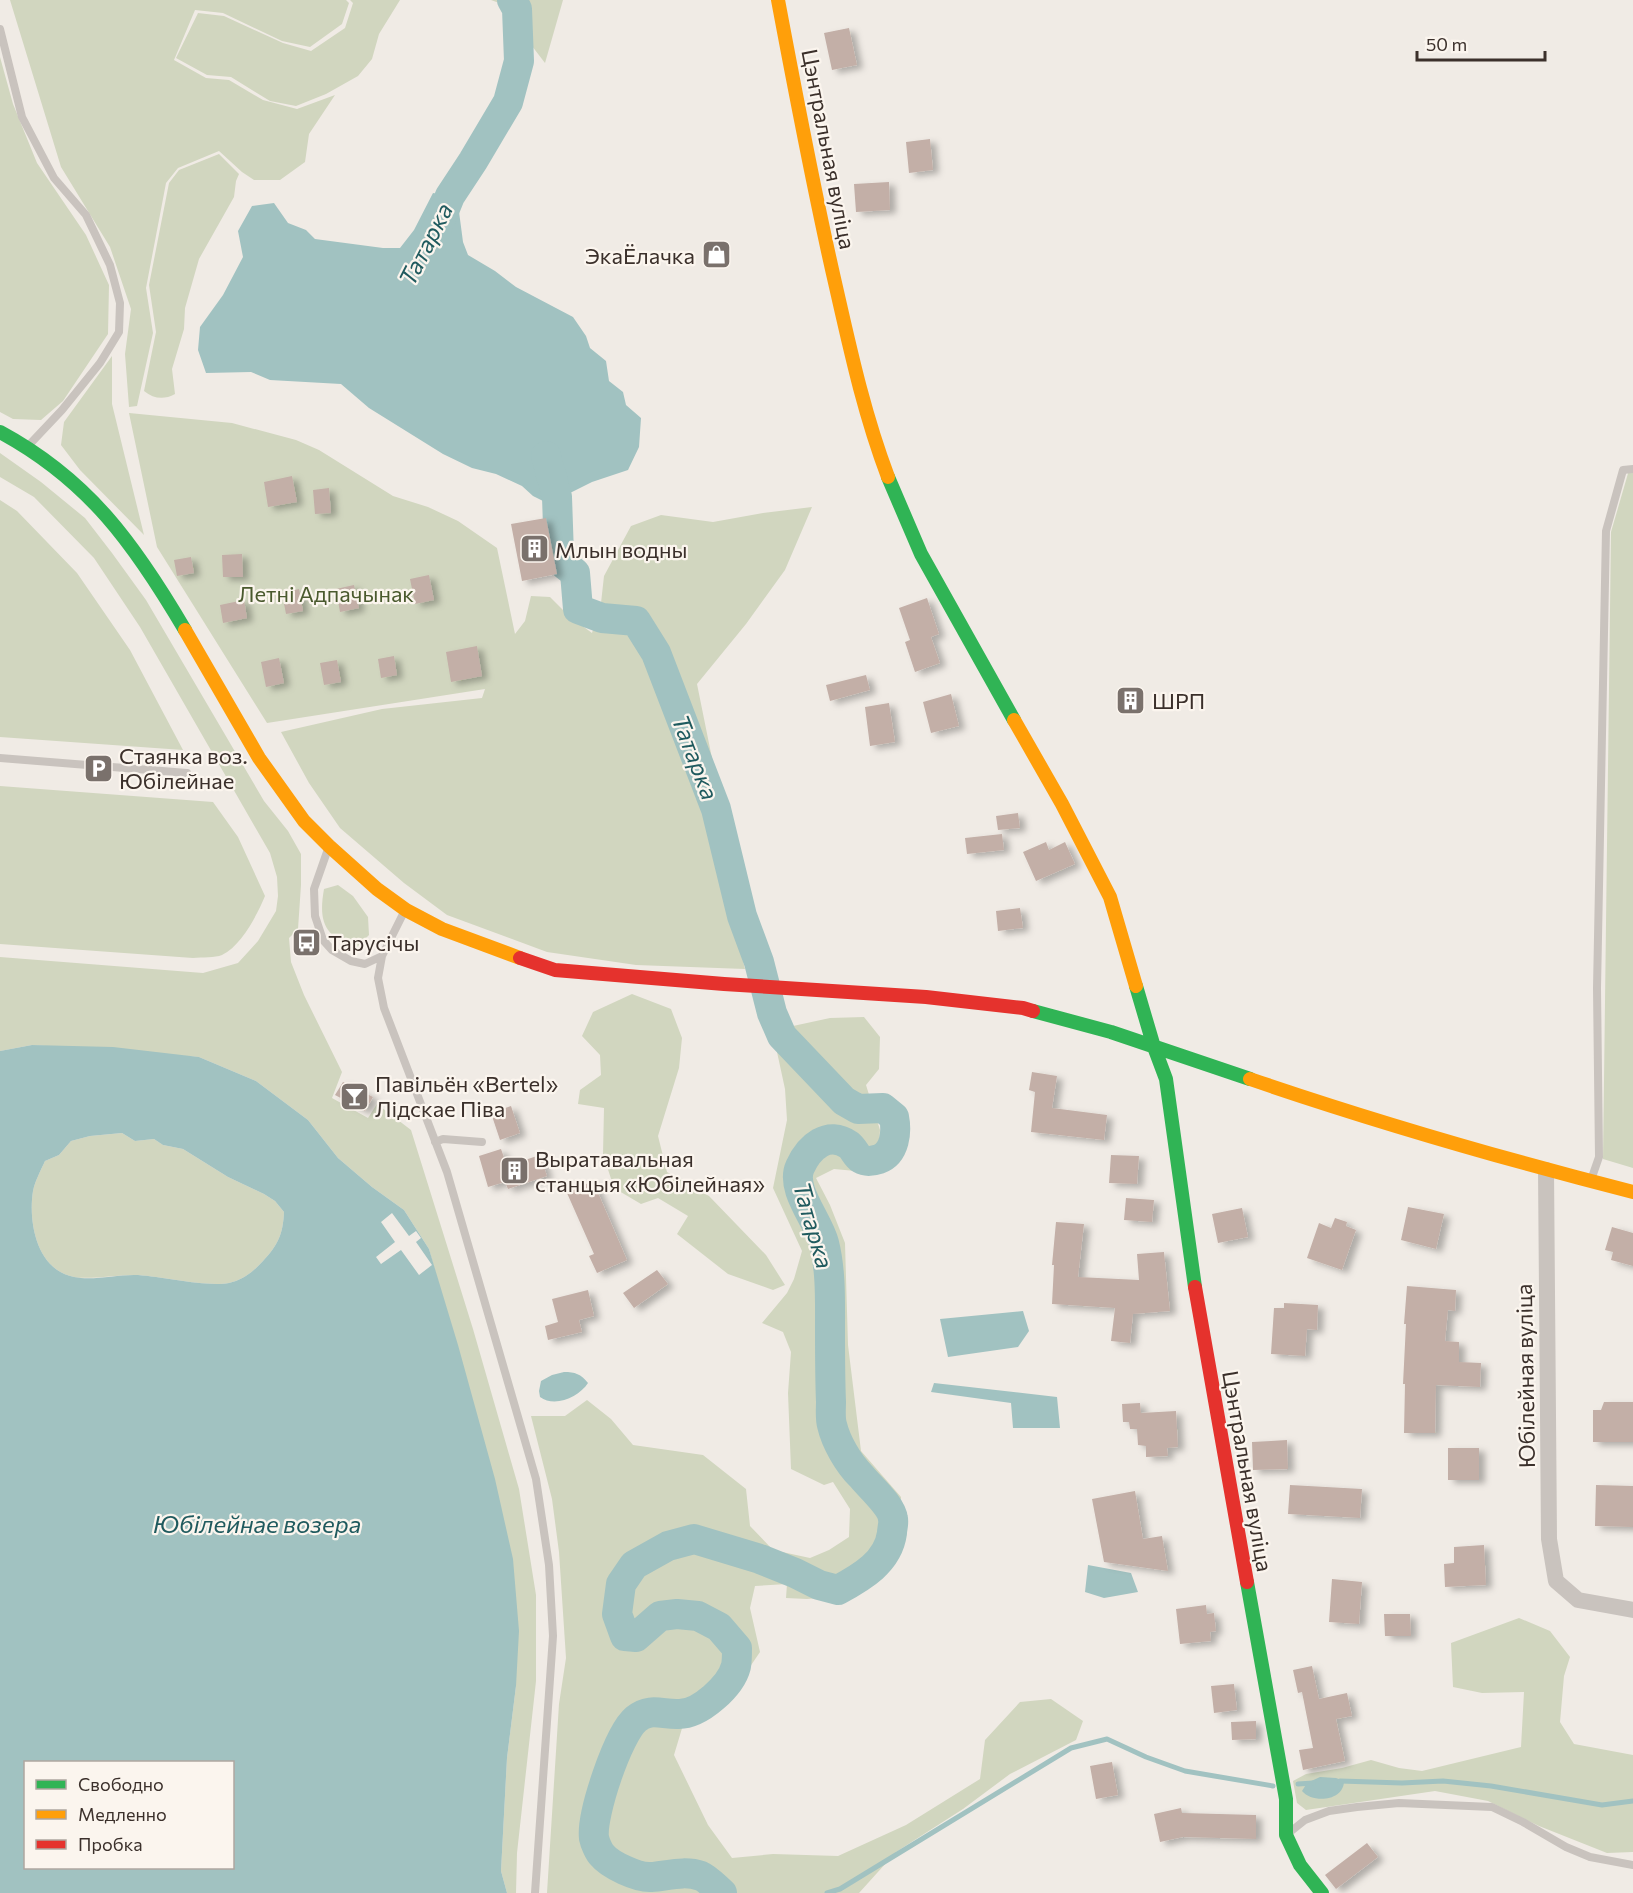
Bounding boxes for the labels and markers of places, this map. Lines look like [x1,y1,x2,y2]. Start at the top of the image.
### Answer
shop icon: ЭкаЁлачка [700,239,732,271]
place label: ЭкаЁлачка [585,242,695,269]
building icon: Млын водны [518,533,550,565]
place label: Млын водны [555,536,687,563]
building icon: ШРП [1115,684,1147,716]
place label: ШРП [1152,687,1205,714]
place label: Стаянка воз. Юбілейнае [119,742,248,794]
parking icon: Стаянка воз. Юбілейнае [82,752,114,784]
bus stop icon: Тарусічы [291,926,323,958]
place label: Тарусічы [328,929,419,956]
place label: Павільён «Bertel» Лідскае Піва [375,1070,558,1122]
bar icon: Павільён «Bertel» Лідскае Піва [338,1080,370,1112]
place label: Выратавальная станцыя «Юбілейная» [535,1145,765,1197]
building icon: Выратавальная станцыя «Юбілейная» [498,1155,530,1187]

